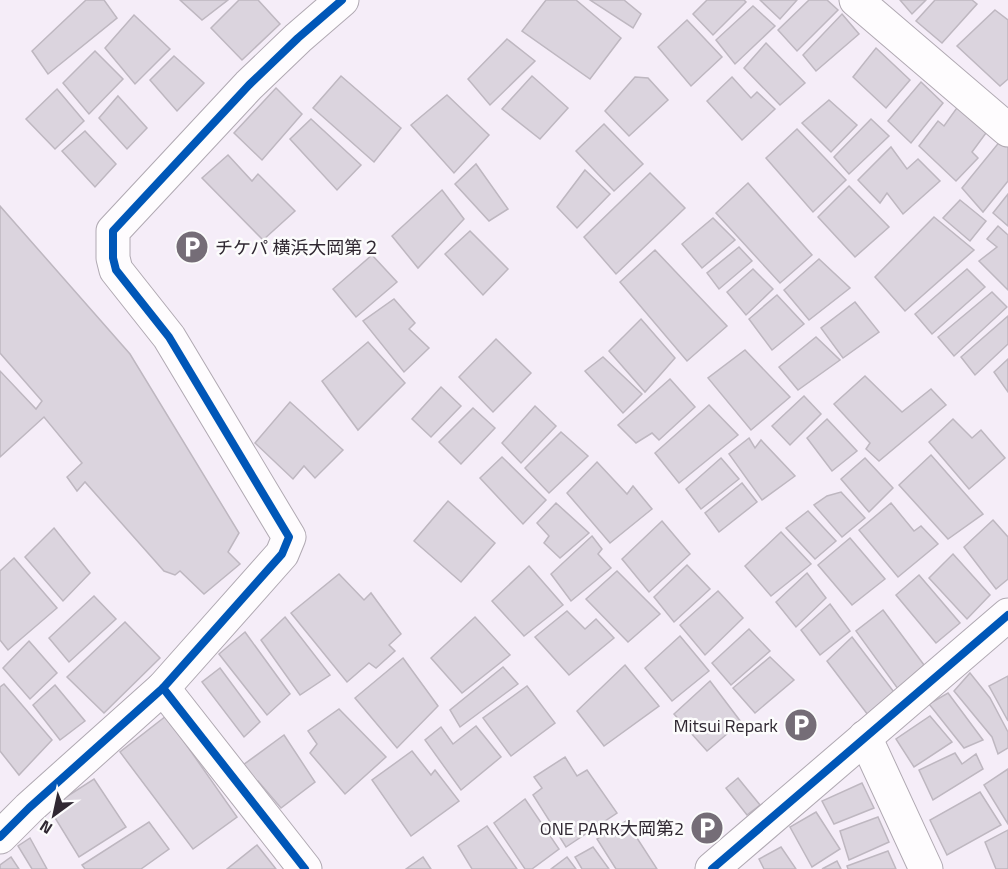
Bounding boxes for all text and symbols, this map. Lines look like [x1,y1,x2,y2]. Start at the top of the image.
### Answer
parking icon: チケパ 横浜大岡第２ [174,229,210,265]
place label: チケパ 横浜大岡第２ [215,234,380,261]
parking icon: Mitsui Repark [783,707,819,743]
place label: Mitsui Repark [673,712,778,739]
north arrow [24,785,84,845]
parking icon: ONE PARK大岡第2 [689,810,725,846]
text: N [35,814,57,841]
place label: ONE PARK大岡第2 [540,815,684,842]

